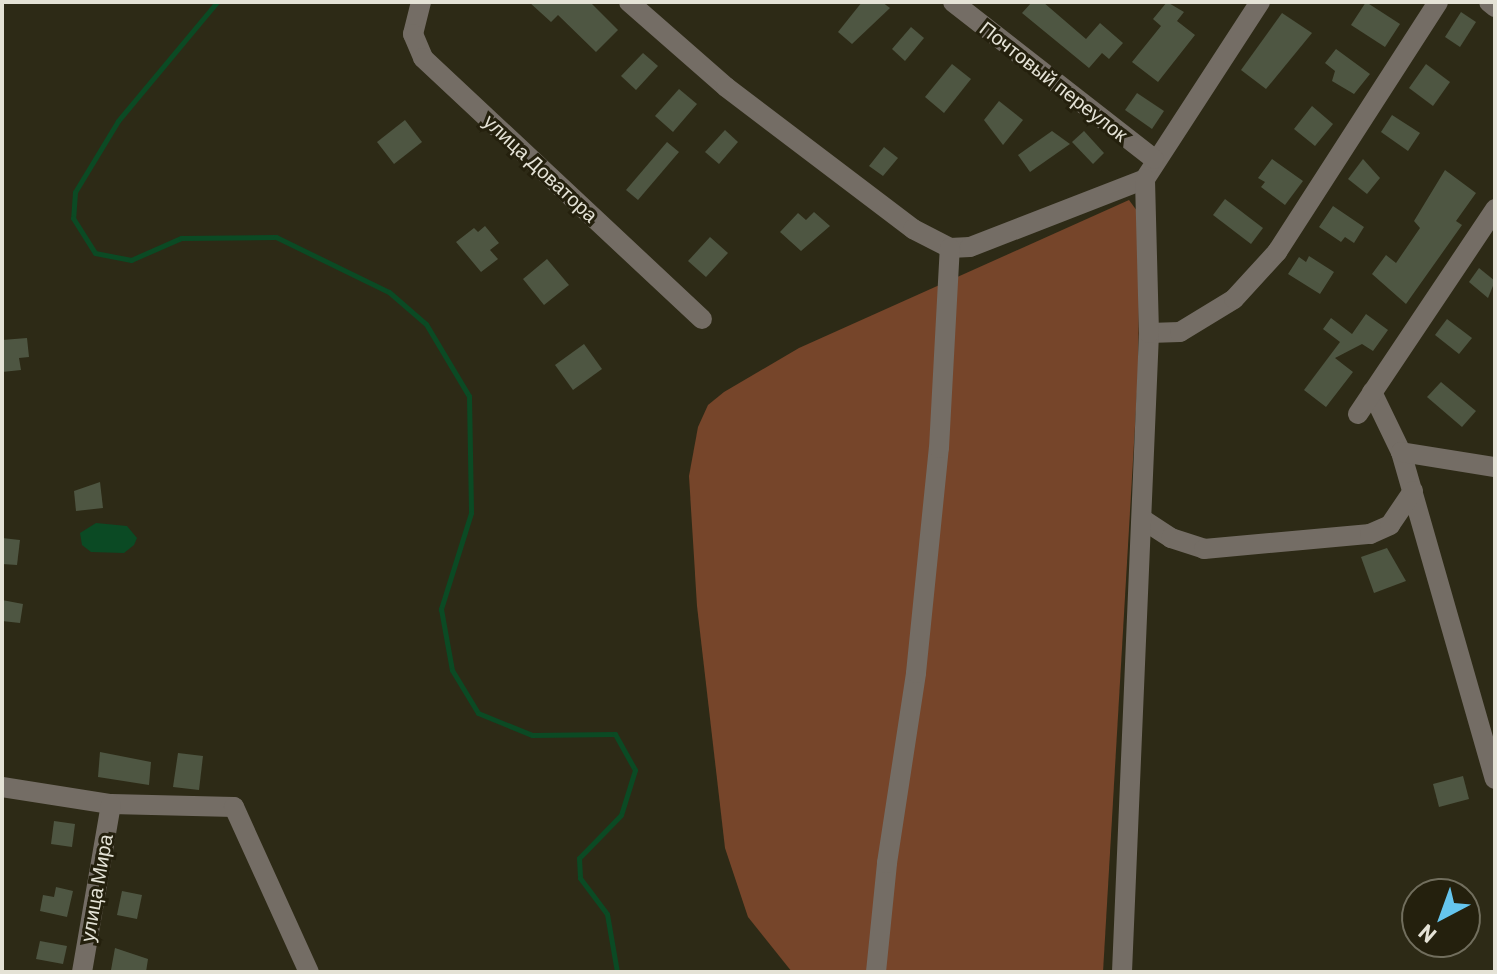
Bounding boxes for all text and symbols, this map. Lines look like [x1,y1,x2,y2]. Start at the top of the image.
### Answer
street label: Почтовый переулок [975,16,1133,146]
street label: улица Доватора [479,109,603,227]
street label: улица Мира [75,832,117,944]
north arrow [1401,878,1481,958]
text: N [1413,920,1441,949]

